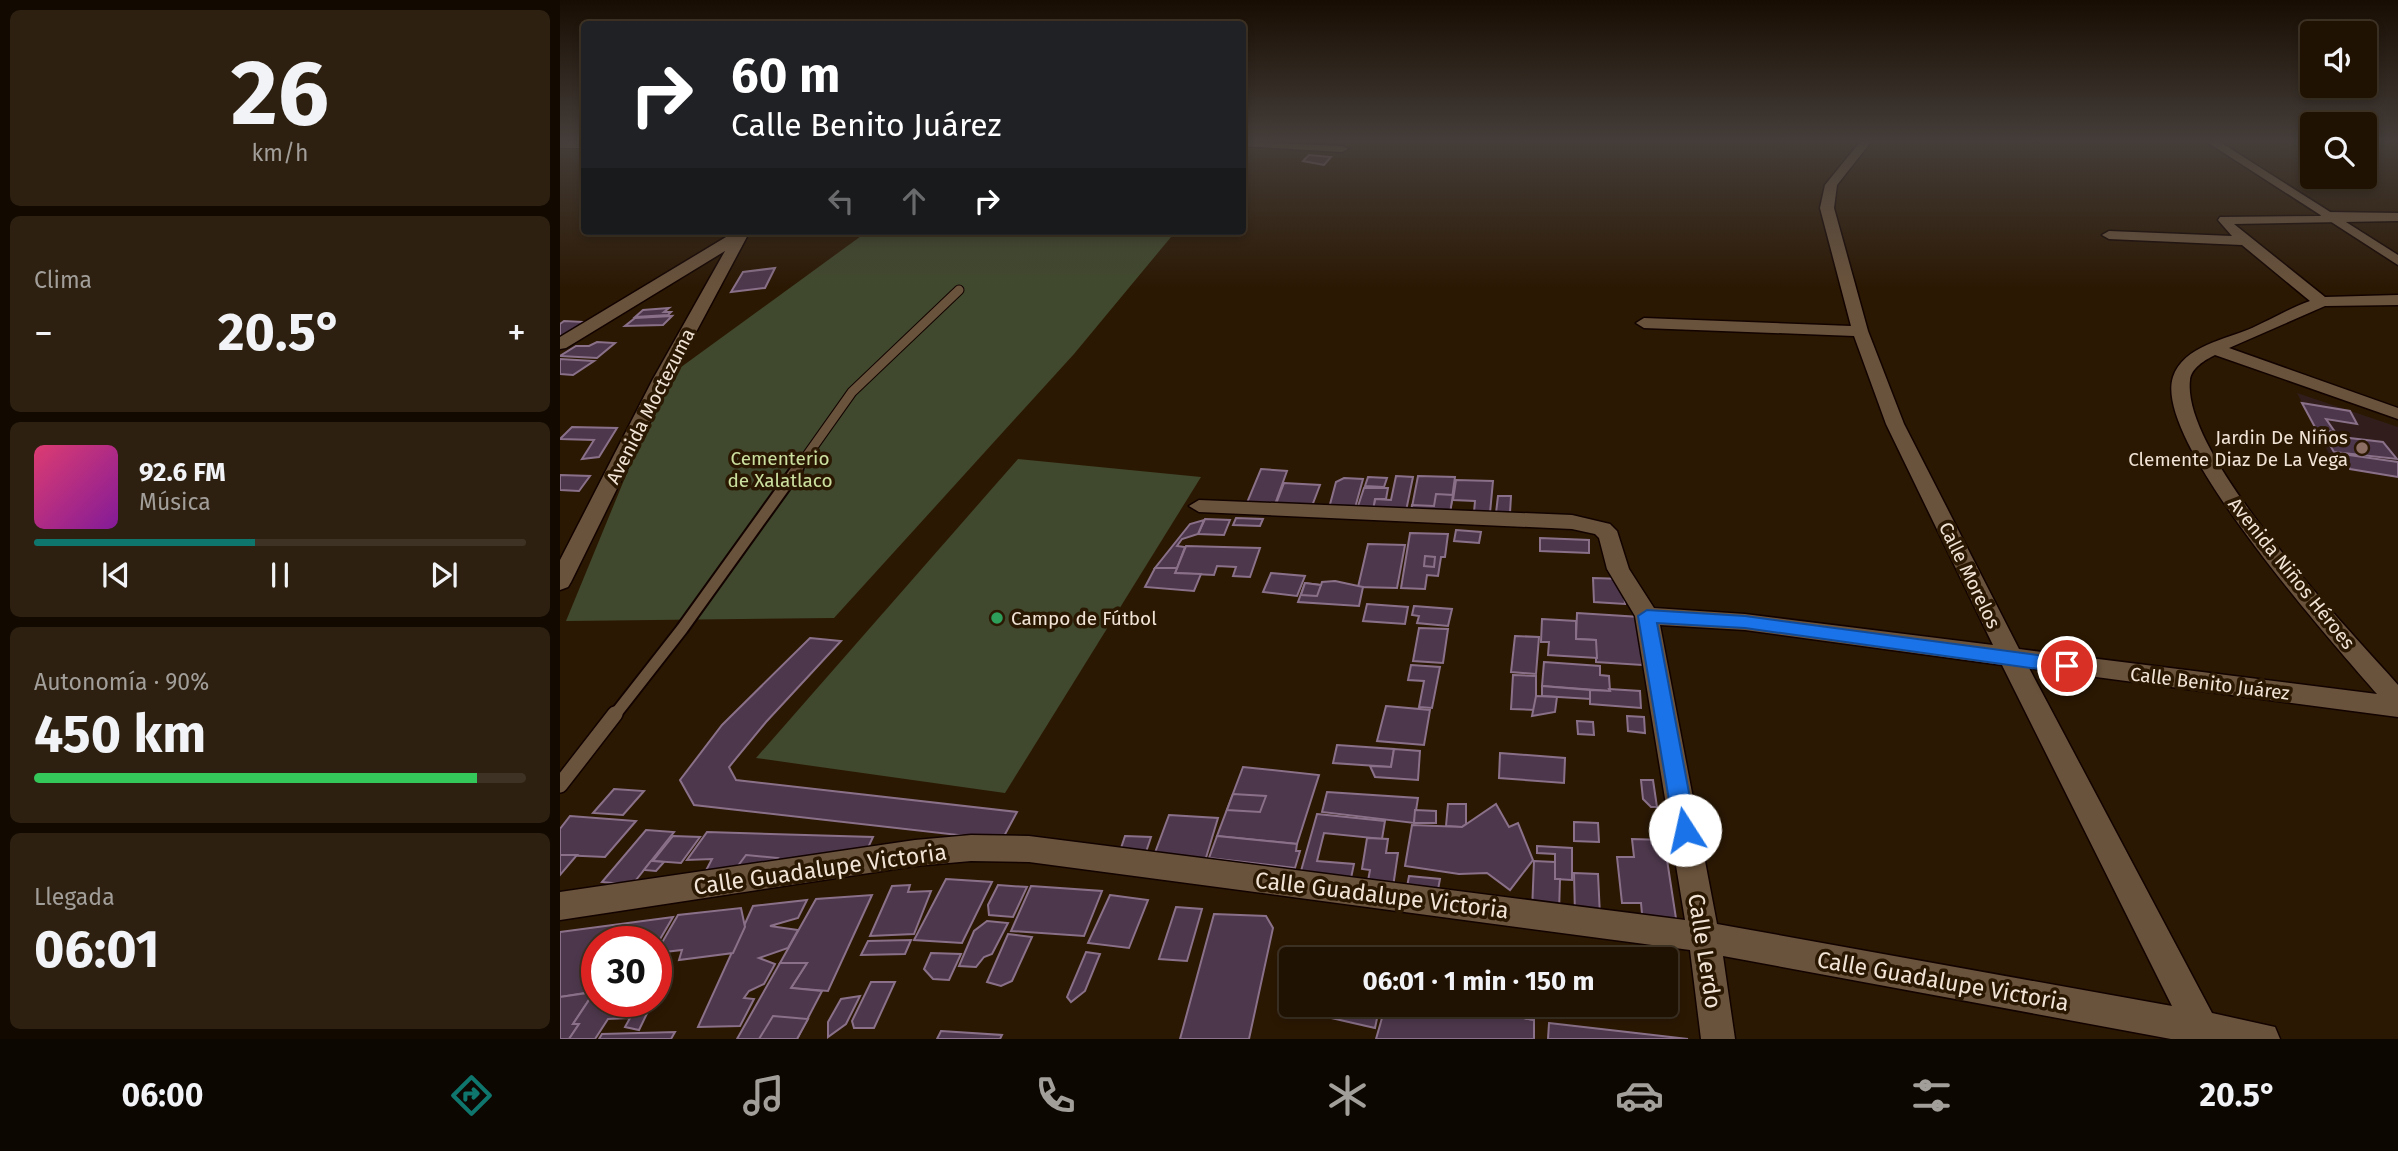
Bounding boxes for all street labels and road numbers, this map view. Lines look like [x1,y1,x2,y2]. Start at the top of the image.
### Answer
street label: Avenida Moctezuma [601,325,700,488]
street label: Avenida Niños Héroes [2223,493,2360,654]
street label: Calle Morelos [1934,518,2005,632]
street label: Calle Benito Juárez [2129,662,2291,705]
street label: Calle Guadalupe Victoria [692,837,948,901]
street label: Calle Guadalupe Victoria [1254,866,1510,924]
street label: Calle Lerdo [1682,892,1728,1010]
street label: Calle Guadalupe Victoria [1815,945,2071,1017]

